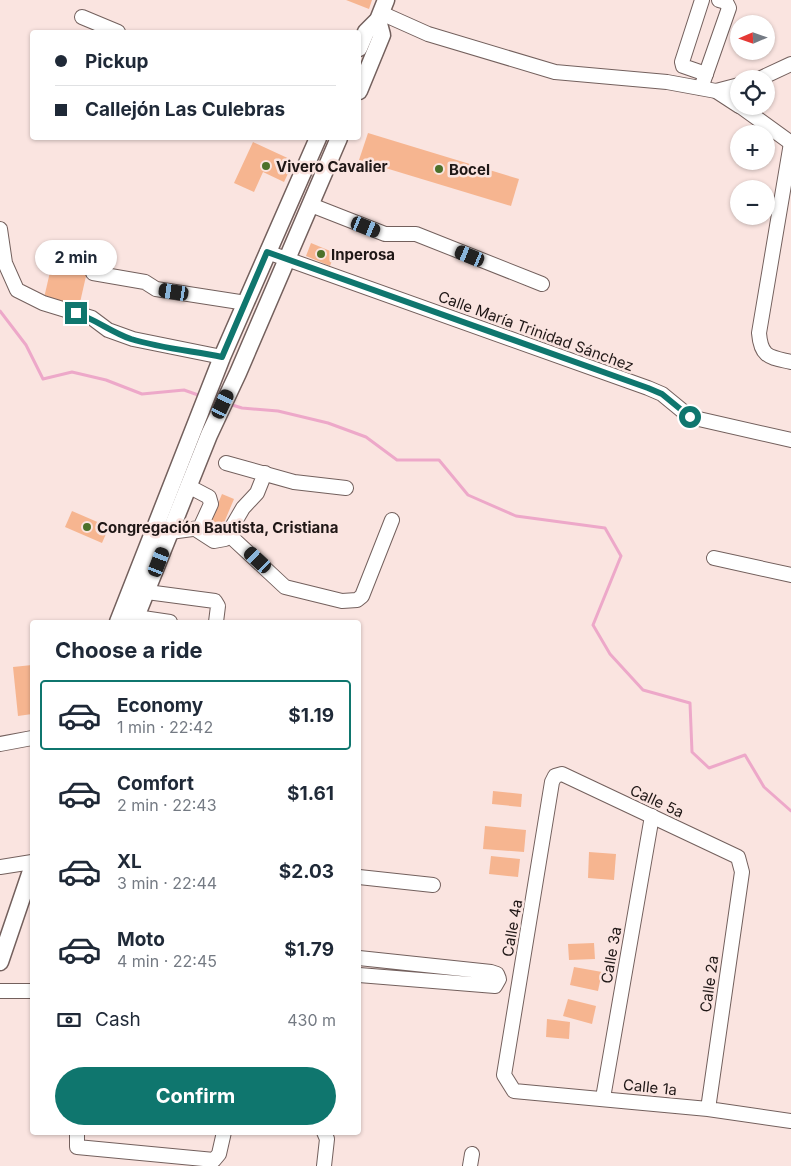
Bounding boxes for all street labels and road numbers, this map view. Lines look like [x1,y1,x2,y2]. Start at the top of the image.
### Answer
street label: Calle María Trinidad Sánchez [436,287,636,375]
street label: Calle 5a [627,780,687,822]
street label: Calle 4a [498,898,526,958]
street label: Calle 3a [597,925,625,985]
street label: Calle 2a [696,954,722,1014]
street label: Calle 1a [622,1075,678,1099]

